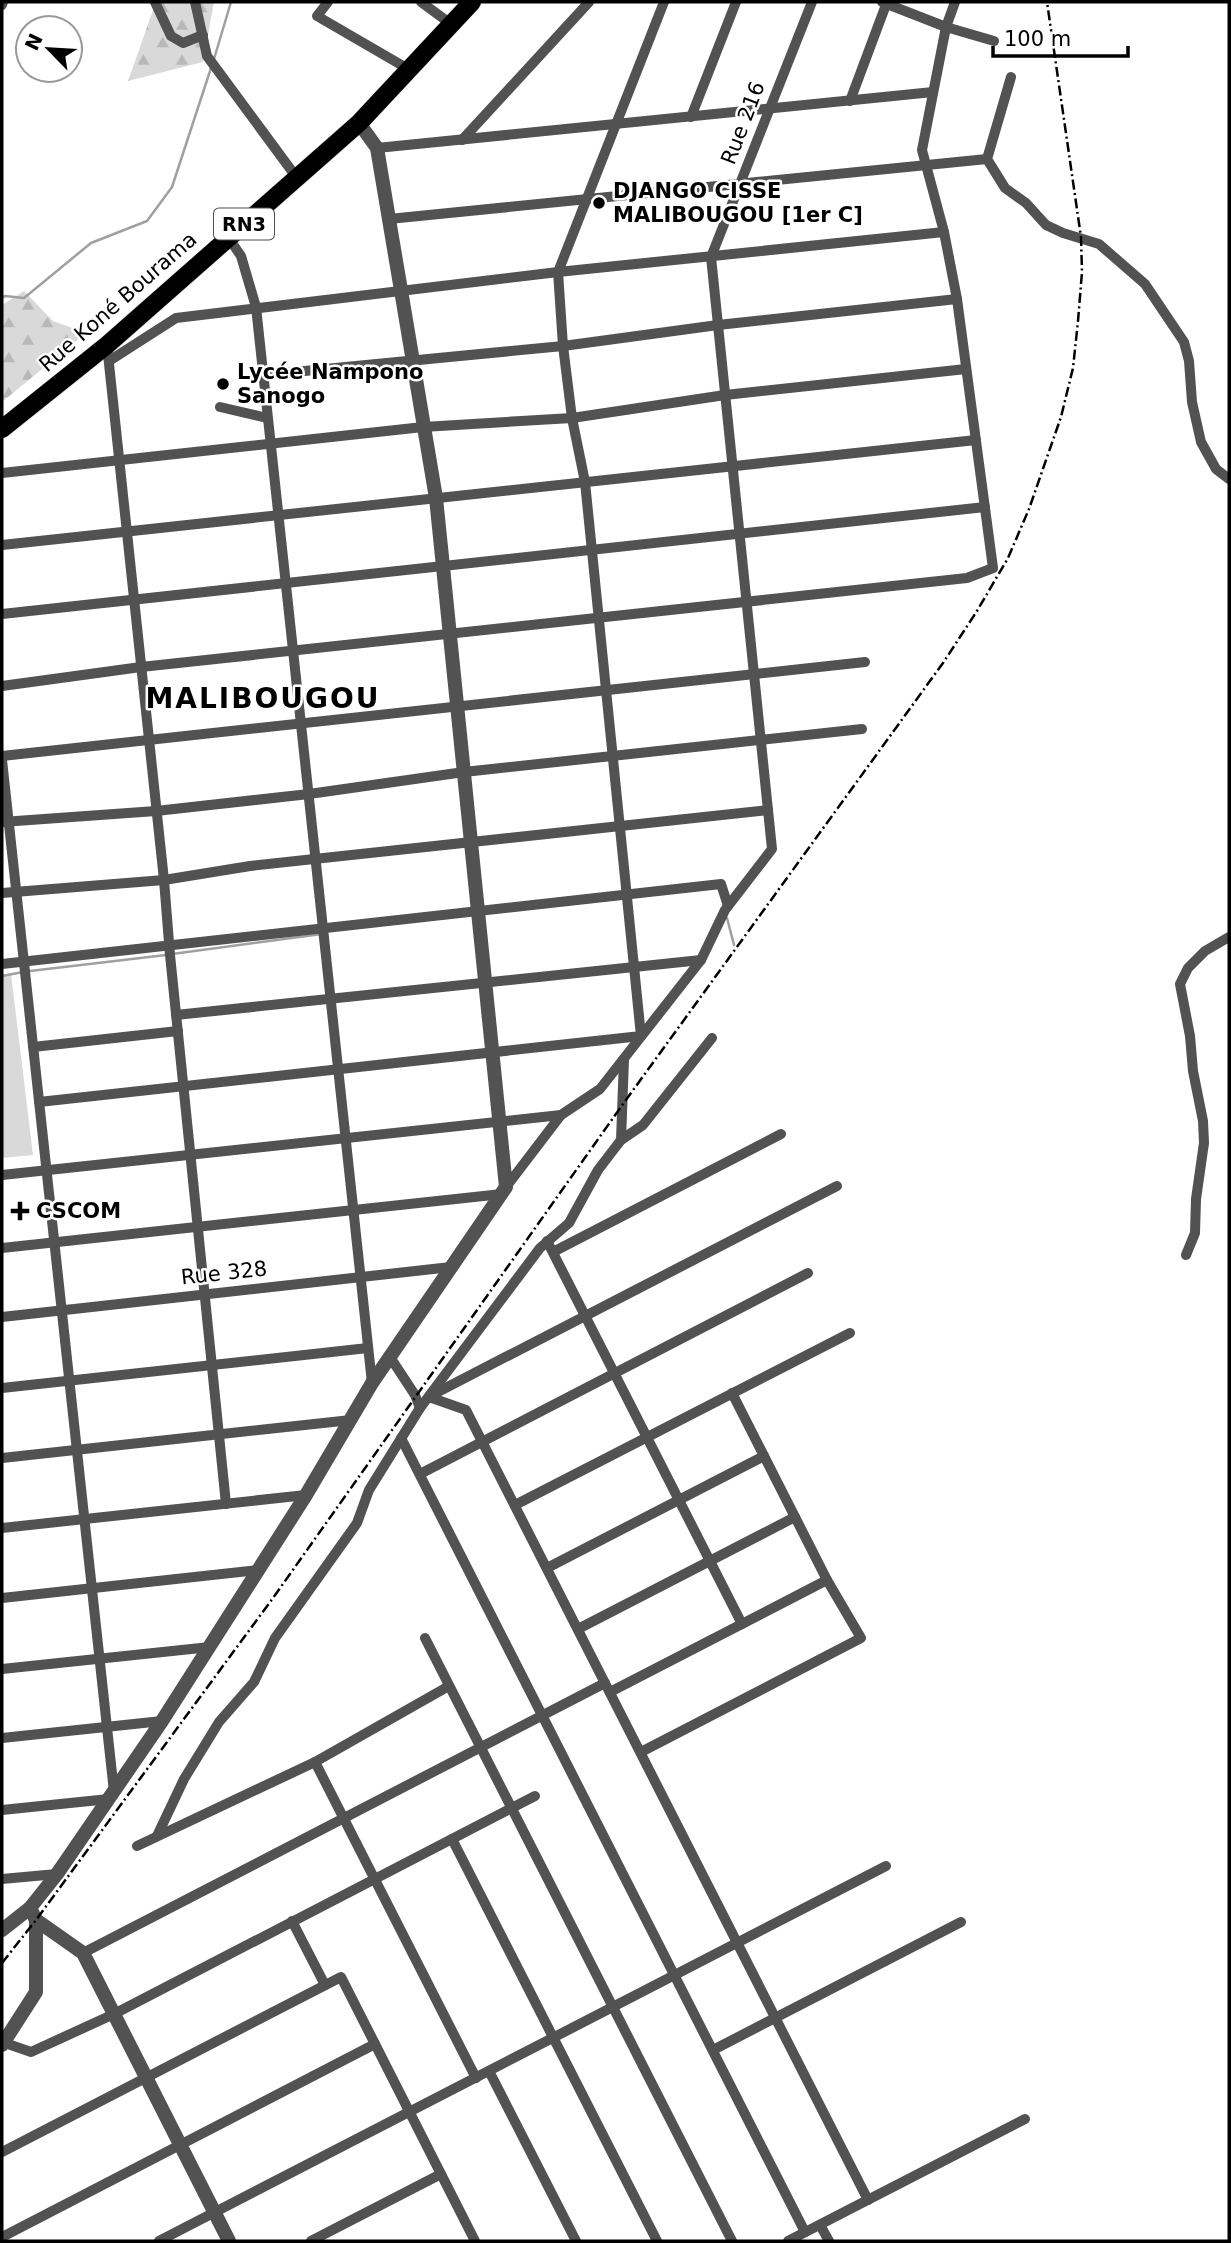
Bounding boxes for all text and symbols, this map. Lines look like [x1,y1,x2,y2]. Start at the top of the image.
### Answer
north arrow [14,14,84,84]
scale bar [993,14,1128,58]
text: 100 m [1004,27,1071,51]
text: N [20,30,47,54]
street label: Rue 216 [716,78,770,168]
place label: DJANGO CISSE MALIBOUGOU [1er C] [613,179,863,227]
marker: DJANGO CISSE MALIBOUGOU [1er C] [591,195,607,211]
road number: RN3 [214,208,274,240]
street label: Rue Koné Bourama [34,227,202,377]
place label: Lycée Nampono Sanogo [237,360,423,408]
marker: Lycée Nampono Sanogo [215,376,231,392]
district label: MALIBOUGOU [145,682,381,715]
place label: CSCOM [36,1199,121,1223]
marker: CSCOM [10,1201,30,1221]
street label: Rue 328 [180,1257,268,1289]

